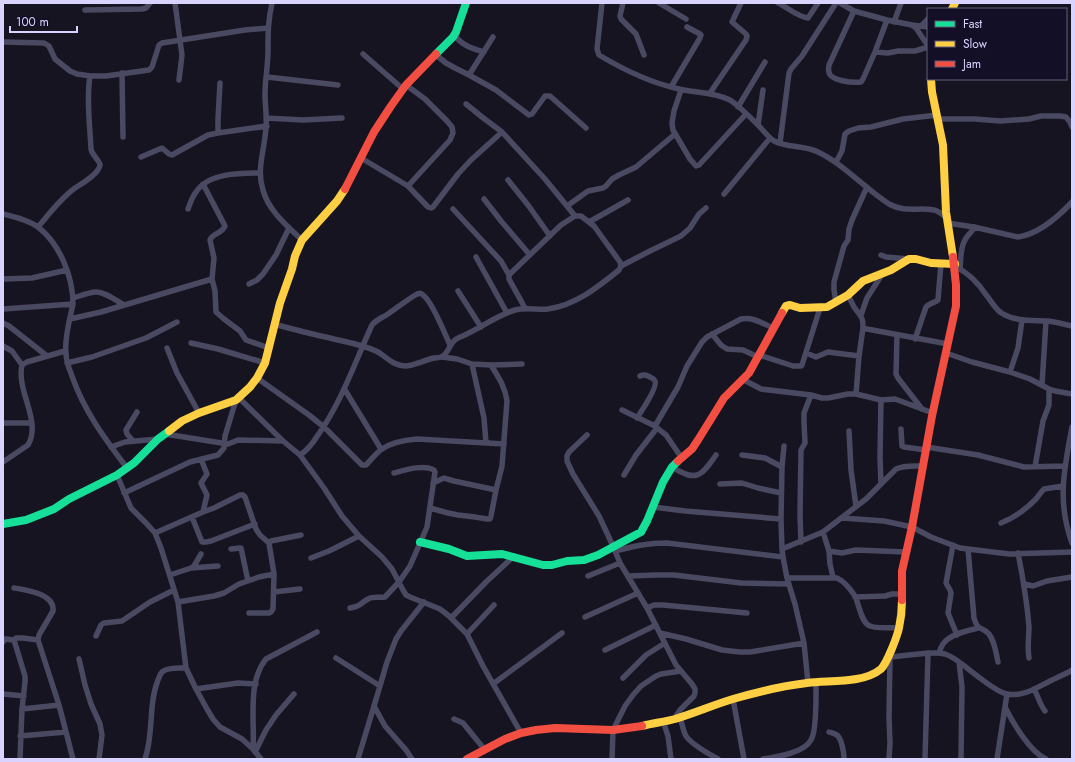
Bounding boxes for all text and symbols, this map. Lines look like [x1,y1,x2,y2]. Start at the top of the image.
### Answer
scale bar [10,8,77,34]
legend [927,8,1067,80]
text: 100 m [16,13,49,31]
text: Fast [963,15,982,33]
text: Slow [963,35,988,53]
text: Jam [961,55,981,73]

